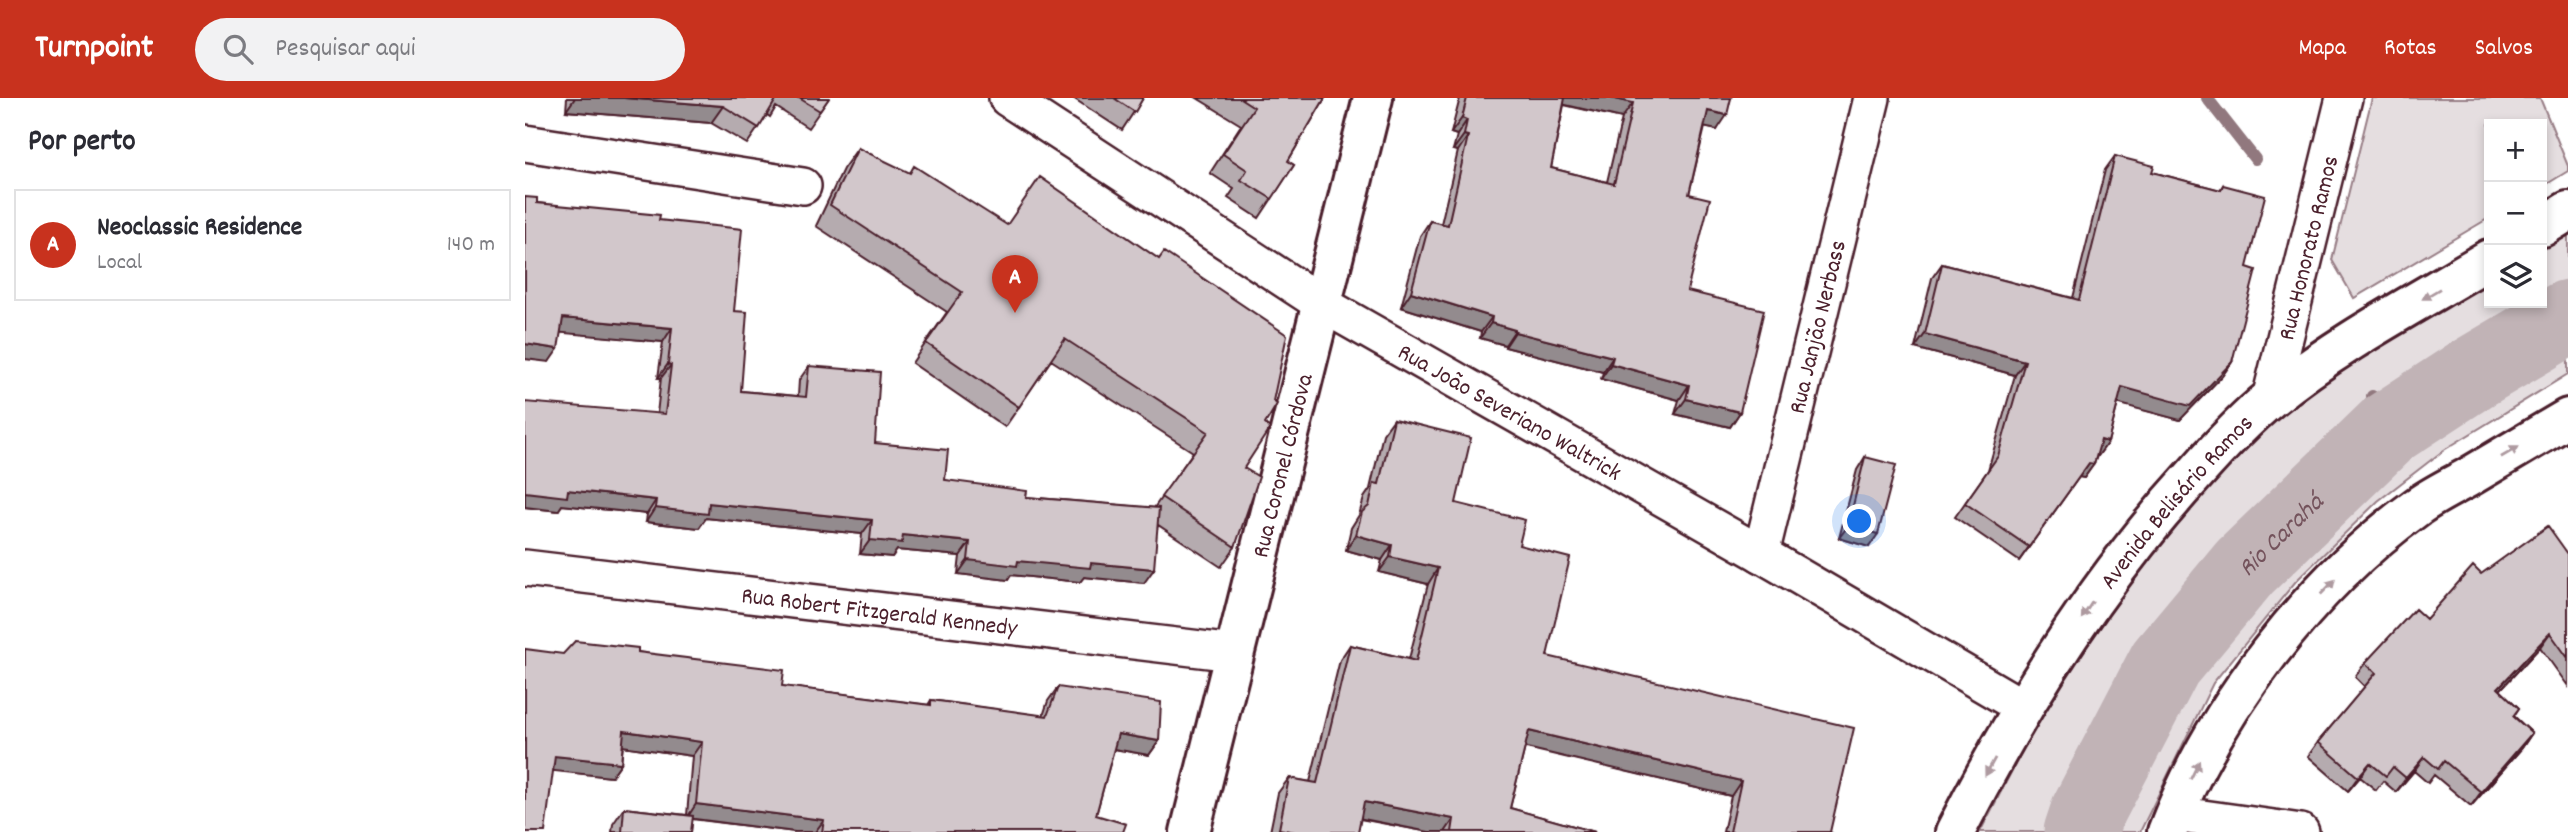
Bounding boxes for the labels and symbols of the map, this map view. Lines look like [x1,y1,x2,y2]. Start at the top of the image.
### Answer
street label: Rua Honorato Ramos [2271,152,2349,344]
street label: Rua Janjão Nerbass [1782,237,1857,418]
pin: A [992,255,1038,313]
one-way arrow [2421,288,2440,300]
street label: Rua João Severiano Waltrick [1391,337,1627,491]
street label: Rua Coronel Córdova [1245,370,1324,562]
street label: Avenida Belisário Ramos [2093,408,2262,597]
one-way arrow [2500,447,2520,459]
water label: Rio Carahá [2231,484,2335,587]
your location [1842,504,1876,538]
one-way arrow [2320,579,2336,596]
street label: Rua Robert Fitzgerald Kennedy [739,580,1020,647]
one-way arrow [2080,601,2094,619]
one-way arrow [1984,758,1996,777]
one-way arrow [2189,760,2201,780]

